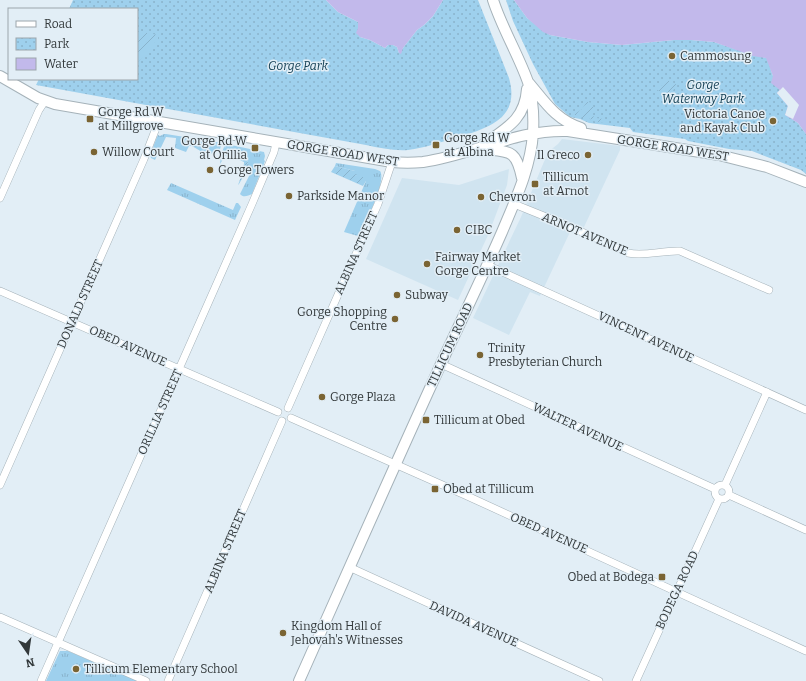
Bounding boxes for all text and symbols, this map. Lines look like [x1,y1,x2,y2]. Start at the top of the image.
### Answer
legend [8,8,138,80]
text: Road [44,17,72,31]
text: Park [44,37,70,51]
place label: Cammosung [680,49,752,63]
marker: Cammosung [667,51,677,61]
text: Water [44,57,79,71]
park label: Gorge Park [268,59,329,73]
park label: Gorge Waterway Park [662,78,745,106]
place label: Gorge Rd W at Millgrove [98,105,164,133]
place label: Victoria Canoe and Kayak Club [680,107,765,135]
marker: Gorge Rd W at Millgrove [85,114,95,124]
marker: Victoria Canoe and Kayak Club [768,116,778,126]
place label: Gorge Rd W at Albina [444,131,510,159]
street label: GORGE ROAD WEST [616,132,730,164]
place label: Gorge Rd W at Orillia [181,134,248,162]
street label: GORGE ROAD WEST [286,137,400,169]
marker: Gorge Rd W at Albina [431,140,441,150]
marker: Gorge Rd W at Orillia [250,143,260,153]
place label: Willow Court [102,145,175,159]
marker: Willow Court [89,147,99,157]
place label: Il Greco [537,148,580,162]
marker: Il Greco [583,150,593,160]
place label: Gorge Towers [218,163,294,177]
marker: Gorge Towers [205,165,215,175]
place label: Tillicum at Arnot [543,170,589,198]
marker: Tillicum at Arnot [530,179,540,189]
place label: Parkside Manor [297,189,385,203]
place label: Chevron [489,190,536,204]
marker: Parkside Manor [284,191,294,201]
marker: Chevron [476,192,486,202]
street label: ALBINA STREET [331,209,381,297]
street label: ARNOT AVENUE [540,210,630,258]
place label: CIBC [465,223,492,237]
marker: CIBC [452,225,462,235]
place label: Fairway Market Gorge Centre [435,250,521,278]
street label: DONALD STREET [54,258,106,350]
marker: Fairway Market Gorge Centre [422,259,432,269]
place label: Subway [405,288,449,302]
marker: Subway [392,290,402,300]
street label: TILLICUM ROAD [424,301,476,389]
place label: Gorge Shopping Centre [297,305,387,333]
street label: VINCENT AVENUE [596,309,696,365]
marker: Gorge Shopping Centre [390,314,400,324]
street label: OBED AVENUE [87,323,169,369]
place label: Trinity Presbyterian Church [488,341,603,369]
marker: Trinity Presbyterian Church [475,350,485,360]
street label: ORILLIA STREET [135,367,185,457]
place label: Gorge Plaza [330,390,396,404]
marker: Gorge Plaza [317,392,327,402]
street label: WALTER AVENUE [530,400,626,454]
place label: Tillicum at Obed [434,413,525,427]
marker: Tillicum at Obed [421,415,431,425]
place label: Obed at Tillicum [443,482,534,496]
marker: Obed at Tillicum [430,484,440,494]
street label: ALBINA STREET [201,507,249,595]
street label: OBED AVENUE [508,510,590,556]
street label: BODEGA ROAD [653,549,701,631]
place label: Obed at Bodega [567,570,654,584]
marker: Obed at Bodega [657,572,667,582]
street label: DAVIDA AVENUE [427,598,521,650]
place label: Kingdom Hall of Jehovah's Witnesses [290,619,403,647]
marker: Kingdom Hall of Jehovah's Witnesses [278,628,288,638]
north arrow [8,633,48,673]
text: N [24,655,36,670]
place label: Tillicum Elementary School [84,662,238,676]
marker: Tillicum Elementary School [71,664,81,674]

